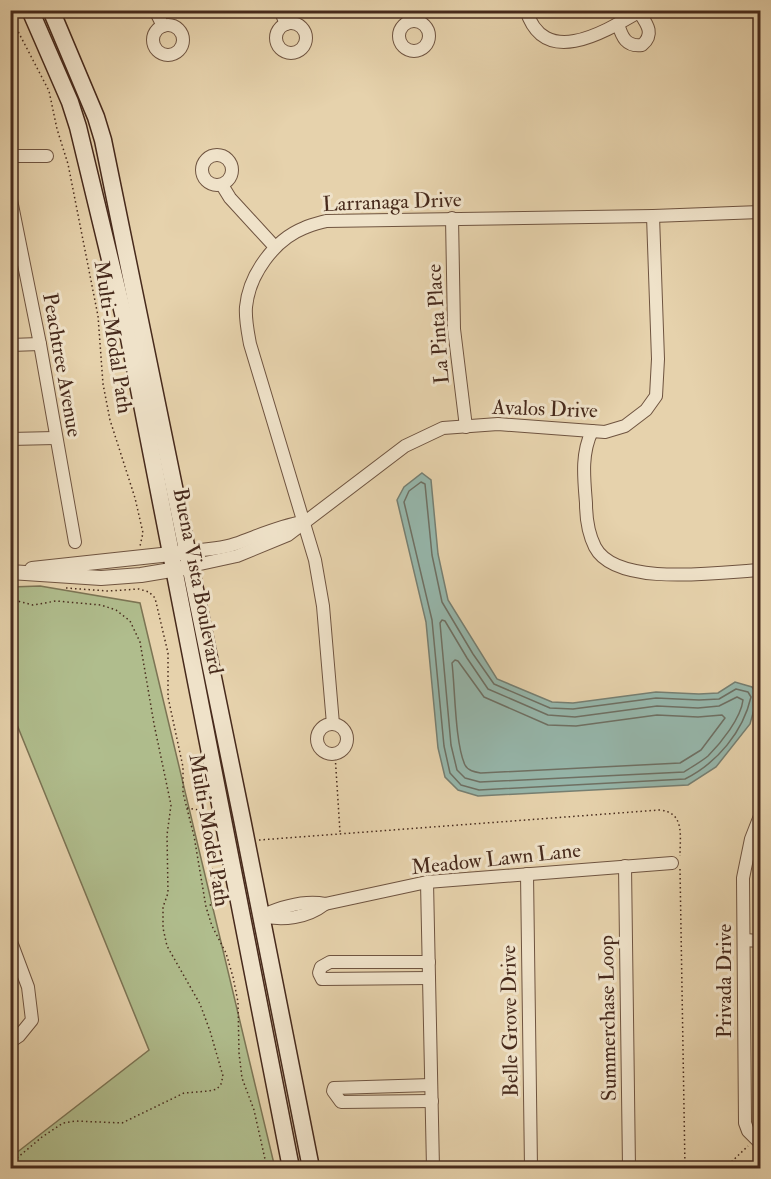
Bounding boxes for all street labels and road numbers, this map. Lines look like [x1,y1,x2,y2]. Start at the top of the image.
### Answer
street label: Larranaga Drive [322,186,462,218]
street label: Multi-Modal Path [88,259,138,415]
street label: La Pinta Place [420,263,456,385]
street label: Peachtree Avenue [36,291,88,439]
street label: Avalos Drive [491,394,598,424]
street label: Buena Vista Boulevard [167,486,229,677]
street label: Multi-Model Path [182,752,236,908]
street label: Meadow Lawn Lane [410,837,582,881]
street label: Privada Drive [711,924,738,1038]
street label: Summerchase Loop [593,935,623,1101]
street label: Belle Grove Drive [495,945,525,1097]

